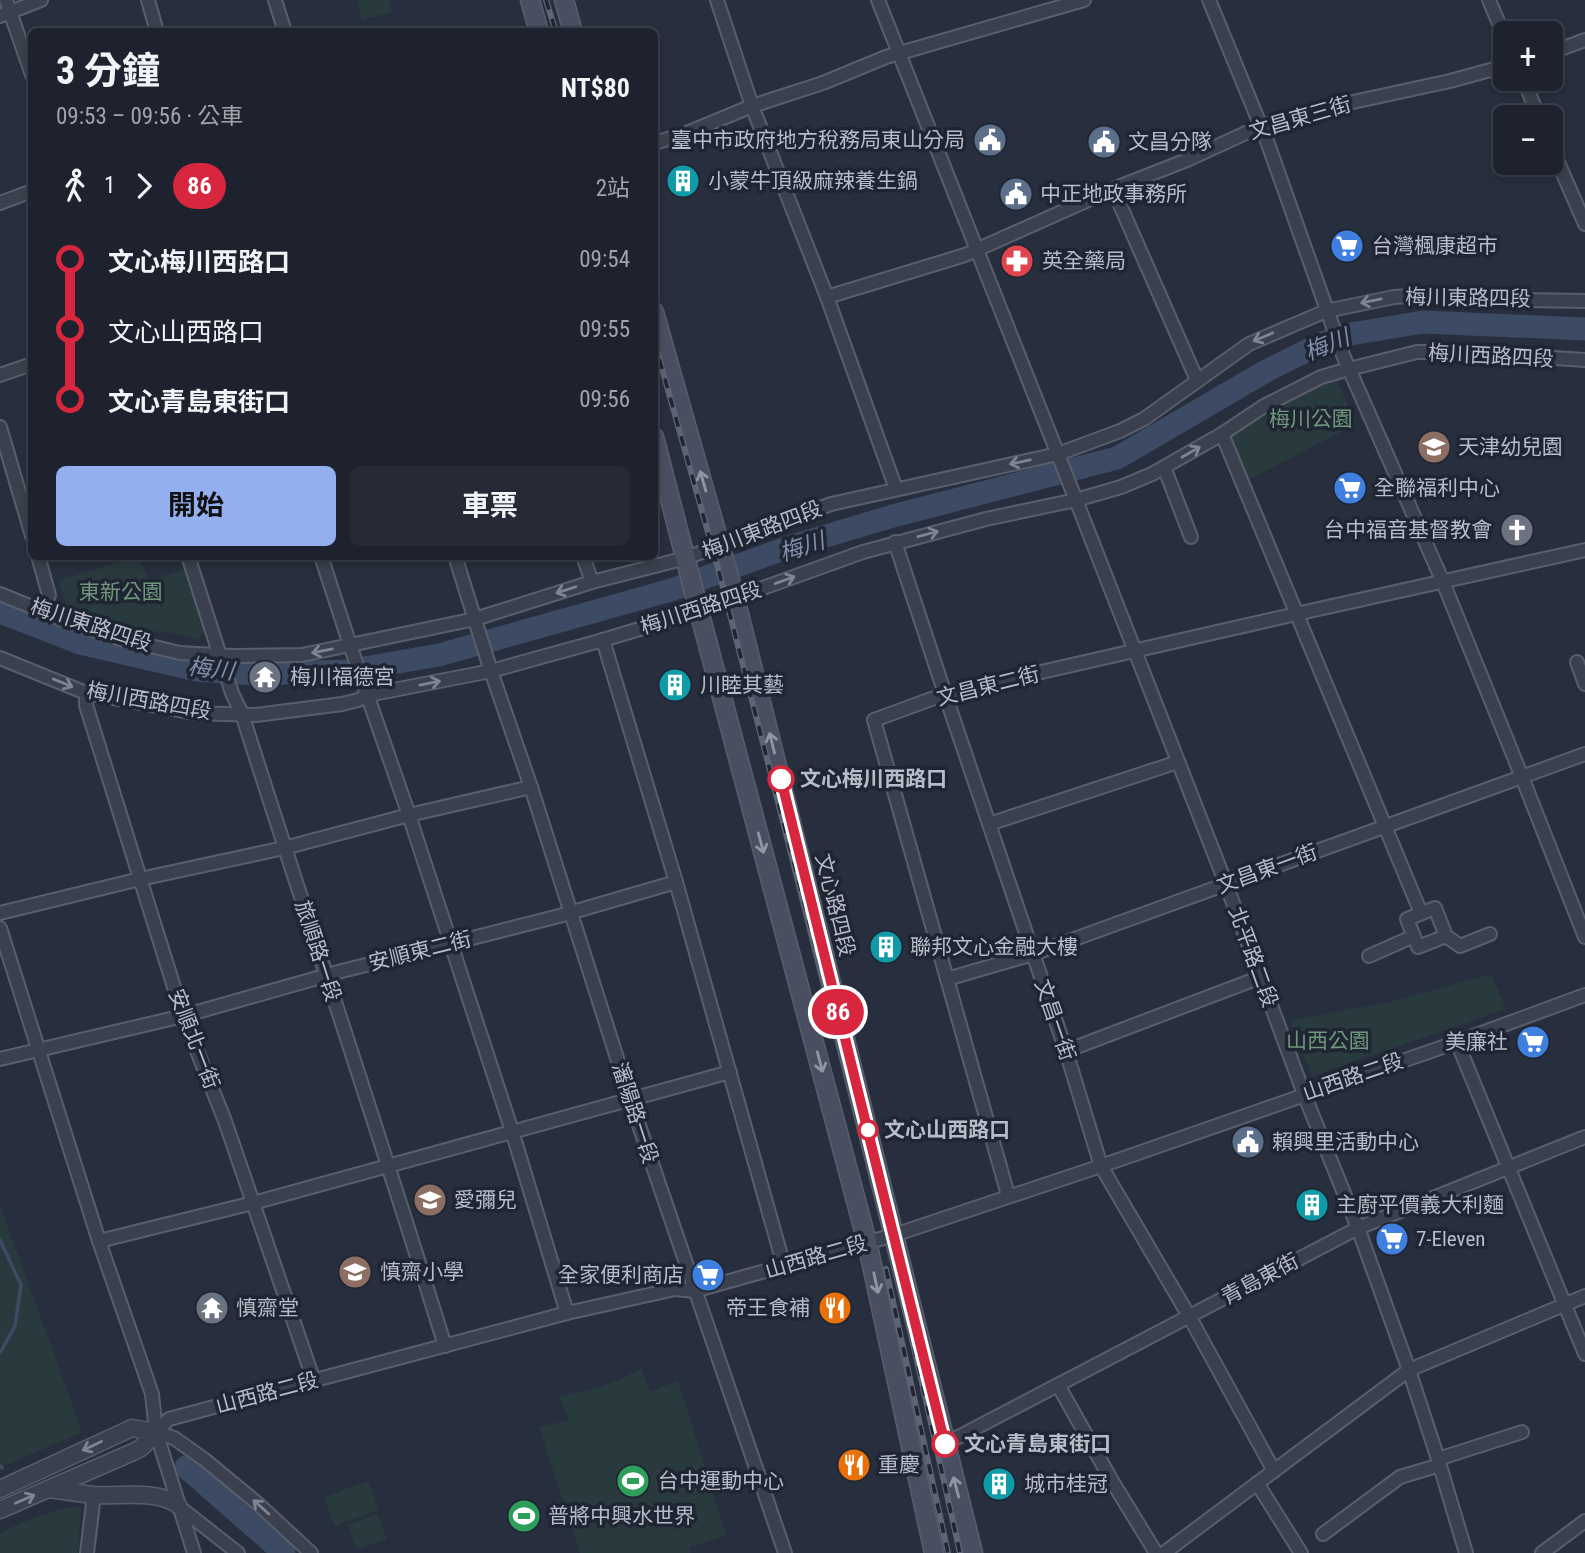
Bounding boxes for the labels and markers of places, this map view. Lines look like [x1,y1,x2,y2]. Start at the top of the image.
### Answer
public building icon: 臺中市政府地方稅務局東山分局 [971,121,1009,159]
public building icon: 文昌分隊 [1085,123,1123,161]
place label: 臺中市政府地方稅務局東山分局 [671,128,965,152]
place label: 文昌分隊 [1128,130,1212,154]
building icon: 小蒙牛頂級麻辣養生鍋 [664,162,702,200]
place label: 小蒙牛頂級麻辣養生鍋 [708,169,918,193]
public building icon: 中正地政事務所 [997,175,1035,213]
place label: 中正地政事務所 [1040,182,1187,206]
supermarket icon: 台灣楓康超市 [1328,227,1366,265]
place label: 台灣楓康超市 [1372,234,1498,258]
pharmacy icon: 英全藥局 [998,242,1036,280]
place label: 英全藥局 [1042,249,1126,273]
school or university icon: 天津幼兒園 [1415,428,1453,466]
place label: 天津幼兒園 [1458,435,1563,459]
supermarket icon: 全聯福利中心 [1331,469,1369,507]
place label: 全聯福利中心 [1374,476,1500,500]
church icon: 台中福音基督教會 [1498,511,1536,549]
place label: 台中福音基督教會 [1324,518,1492,542]
temple icon: 梅川福德宮 [246,658,284,696]
place label: 梅川福德宮 [290,665,395,689]
building icon: 川睦其藝 [656,666,694,704]
place label: 川睦其藝 [700,673,784,697]
marker: 文心梅川西路口 [768,766,794,792]
place label: 文心梅川西路口 [800,767,947,791]
building icon: 聯邦文心金融大樓 [867,928,905,966]
place label: 聯邦文心金融大樓 [910,935,1078,959]
supermarket icon: 美廉社 [1514,1023,1552,1061]
place label: 美廉社 [1445,1030,1508,1054]
place label: 文心山西路口 [884,1118,1010,1142]
marker: 文心山西路口 [858,1120,878,1140]
public building icon: 賴興里活動中心 [1229,1123,1267,1161]
place label: 賴興里活動中心 [1272,1130,1419,1154]
school or university icon: 愛彌兒 [411,1181,449,1219]
building icon: 主廚平價義大利麵 [1293,1186,1331,1224]
place label: 愛彌兒 [454,1188,517,1212]
place label: 主廚平價義大利麵 [1336,1193,1504,1217]
supermarket icon: 7-Eleven [1373,1220,1411,1258]
place label: 7-Eleven [1416,1227,1485,1251]
school or university icon: 慎齋小學 [336,1253,374,1291]
supermarket icon: 全家便利商店 [689,1256,727,1294]
place label: 慎齋小學 [380,1260,464,1284]
place label: 全家便利商店 [558,1263,684,1287]
temple icon: 慎齋堂 [193,1289,231,1327]
restaurant icon: 帝王食補 [816,1289,854,1327]
place label: 慎齋堂 [236,1296,299,1320]
place label: 帝王食補 [726,1296,810,1320]
marker: 文心青島東街口 [932,1431,958,1457]
place label: 文心青島東街口 [964,1432,1111,1456]
restaurant icon: 重慶 [835,1446,873,1484]
place label: 重慶 [878,1453,920,1477]
sports icon: 台中運動中心 [614,1462,652,1500]
building icon: 城市桂冠 [980,1465,1018,1503]
place label: 台中運動中心 [658,1469,784,1493]
place label: 城市桂冠 [1024,1472,1108,1496]
sports icon: 普將中興水世界 [505,1497,543,1535]
place label: 普將中興水世界 [548,1504,695,1528]

